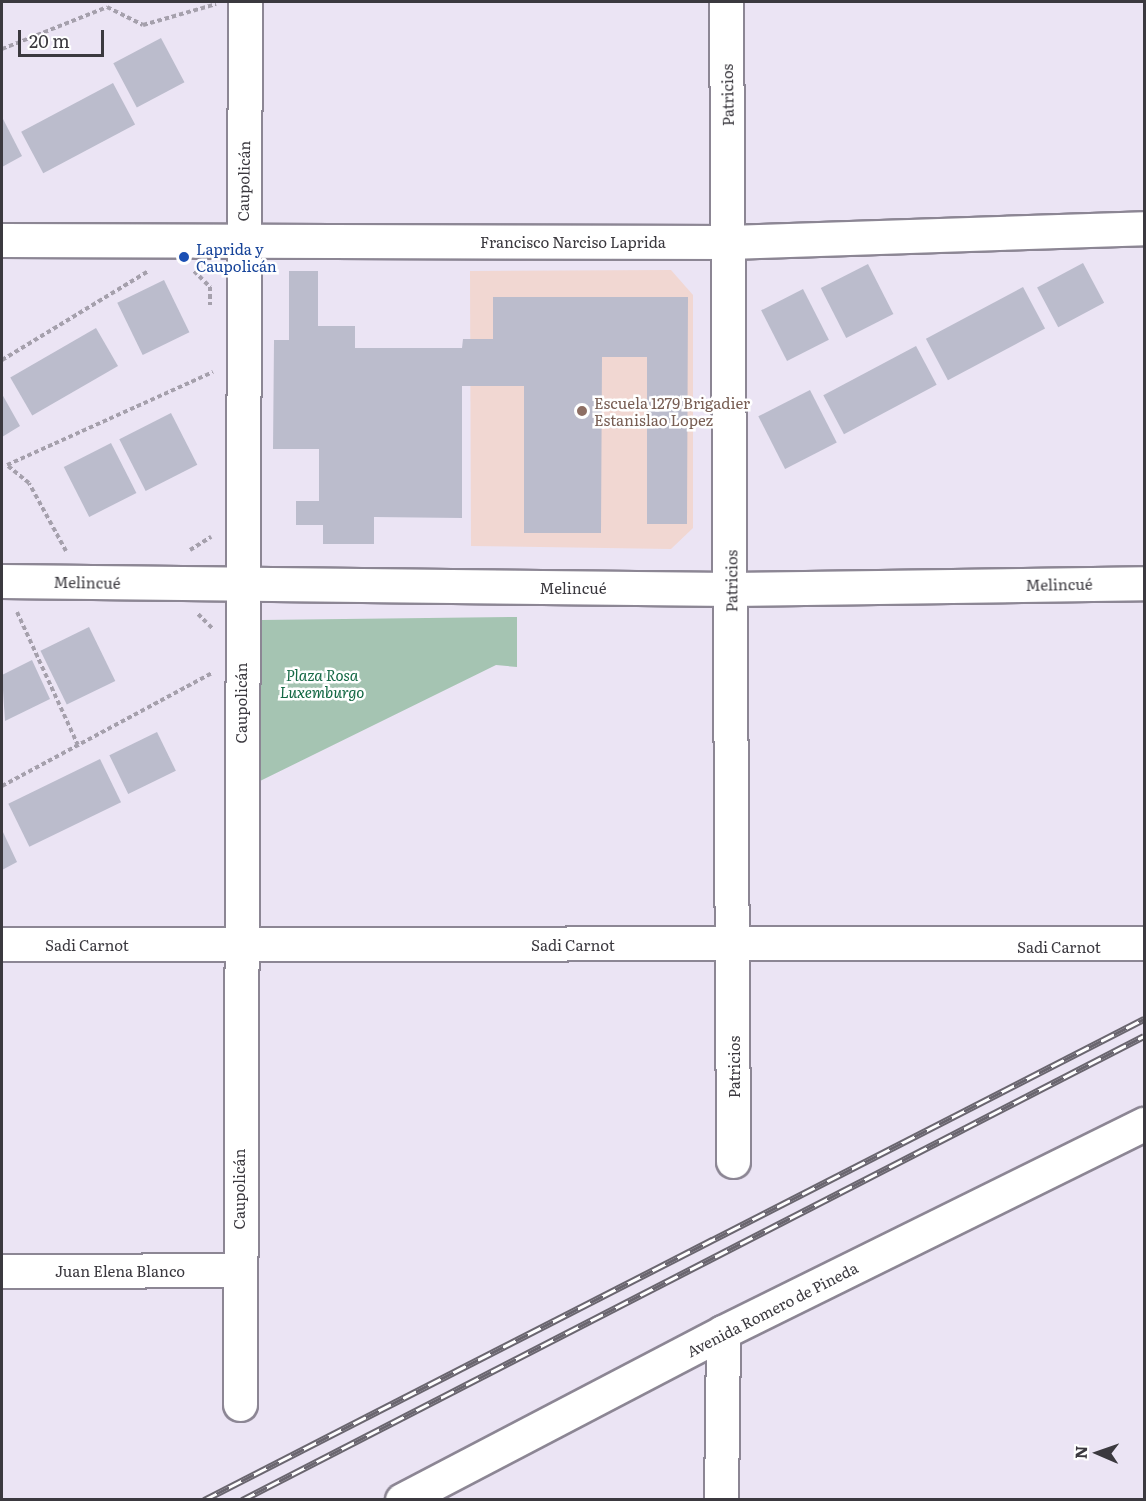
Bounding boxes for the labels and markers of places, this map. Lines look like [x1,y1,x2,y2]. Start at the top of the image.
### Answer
place label: Laprida y Caupolicán [196,239,277,274]
marker: Laprida y Caupolicán [177,250,191,264]
place label: Escuela 1279 Brigadier Estanislao Lopez [594,393,750,428]
marker: Escuela 1279 Brigadier Estanislao Lopez [575,404,589,418]

